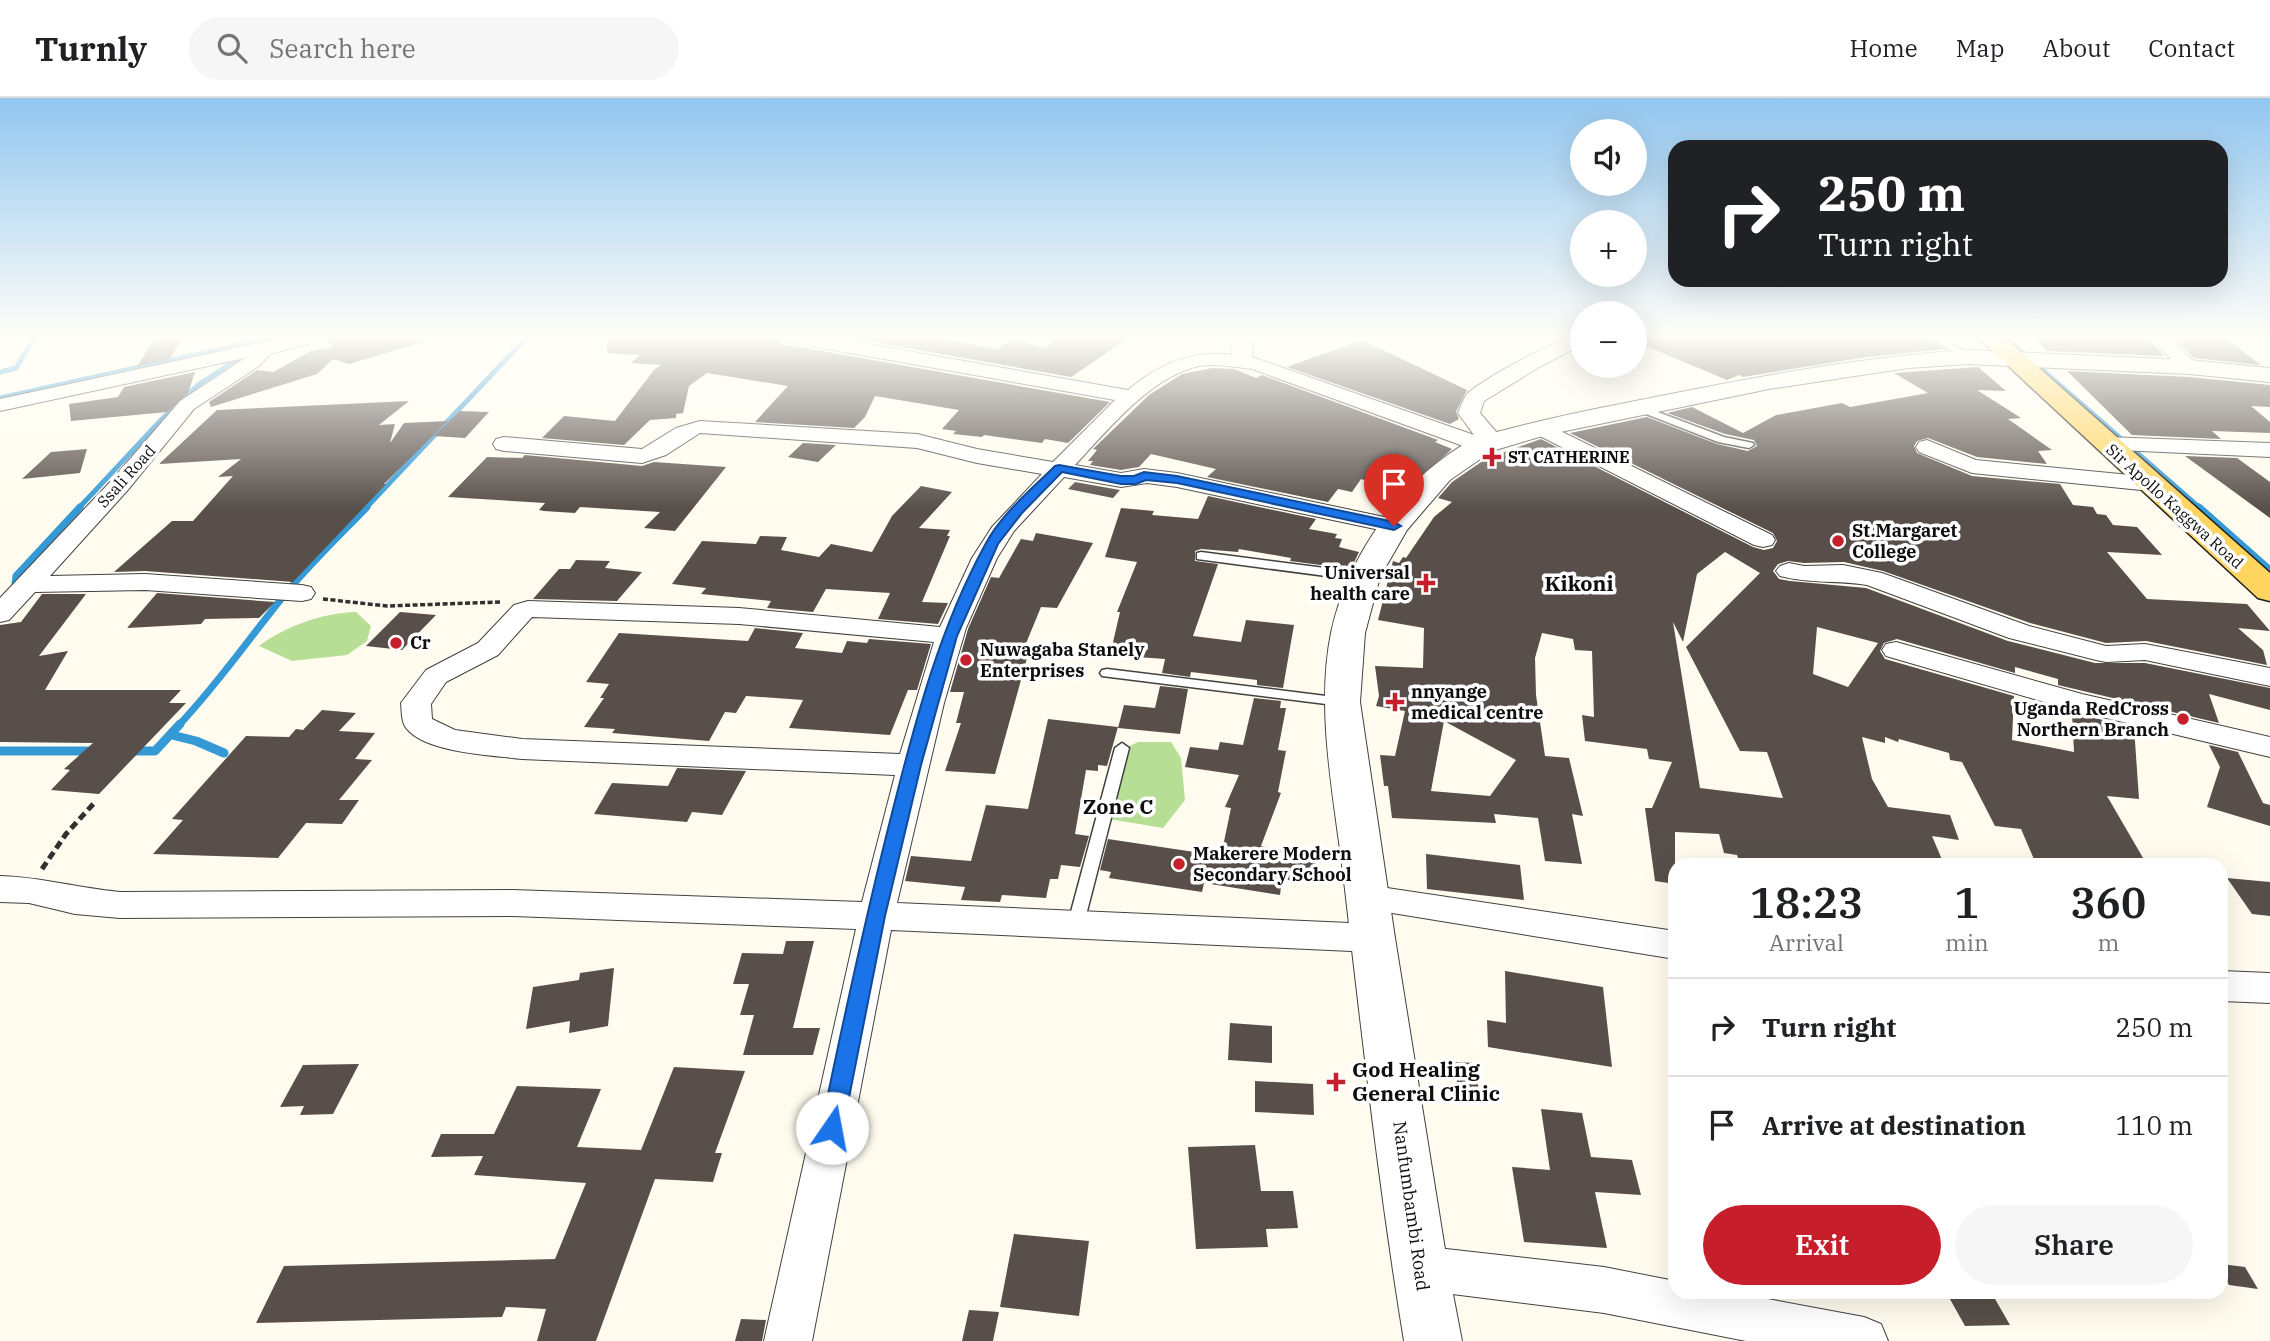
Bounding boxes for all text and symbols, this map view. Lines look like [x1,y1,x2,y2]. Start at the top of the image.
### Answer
search box [189,17,679,80]
text: Turnly [35,27,147,70]
icon: search [213,29,251,67]
text: Search here [269,31,416,65]
text: Home [1850,32,1918,64]
text: Map [1956,32,2004,64]
text: About [2042,32,2110,64]
text: Contact [2148,32,2235,64]
map controls [1570,119,1647,378]
button: sound [1570,119,1647,196]
text: 250 m [1818,161,1965,224]
icon: right [1703,168,1794,259]
button: + [1570,210,1647,287]
text: Turn right [1818,223,1973,265]
button: − [1570,301,1647,378]
street label: Sir Apollo Kaggwa Road [2102,439,2248,573]
street label: Ssali Road [93,440,160,512]
marker: ST CATHERINE [1482,447,1502,467]
place label: ST CATHERINE [1508,447,1630,467]
pin [1364,454,1424,526]
icon: arrive [1375,465,1413,503]
place label: St.Margaret College [1852,519,1957,563]
marker: St.Margaret College [1830,533,1846,549]
place label: Universal health care [1310,561,1410,605]
district label: Kikoni [1544,569,1614,597]
marker: Universal health care [1416,573,1436,593]
place label: Cr [410,631,431,654]
marker: Cr [388,635,404,651]
place label: Nuwagaba Stanely Enterprises [980,638,1145,682]
marker: Nuwagaba Stanely Enterprises [958,652,974,668]
place label: nnyange medical centre [1411,680,1544,724]
marker: nnyange medical centre [1385,692,1405,712]
place label: Uganda RedCross Northern Branch [2014,697,2169,741]
marker: Uganda RedCross Northern Branch [2175,711,2191,727]
district label: Zone C [1083,792,1153,820]
place label: Makerere Modern Secondary School [1193,842,1352,886]
marker: Makerere Modern Secondary School [1171,856,1187,872]
text: 18:23 [1750,875,1863,930]
text: 1 [1954,875,1979,930]
text: 360 [2071,875,2146,930]
text: Arrival [1769,927,1844,957]
text: min [1945,927,1989,957]
text: m [2097,927,2119,957]
icon: right [1703,1008,1741,1046]
text: Turn right [1762,1010,1896,1044]
text: 250 m [2115,1010,2193,1044]
place label: God Healing General Clinic [1352,1055,1500,1107]
marker: God Healing General Clinic [1326,1072,1346,1092]
position arrow [795,1091,869,1165]
icon: arrive [1703,1106,1741,1144]
text: Arrive at destination [1762,1108,2026,1142]
text: 110 m [2115,1108,2193,1142]
street label: Nanfumbambi Road [1388,1120,1435,1292]
button: Exit [1703,1205,1941,1285]
button: Share [1955,1205,2193,1285]

